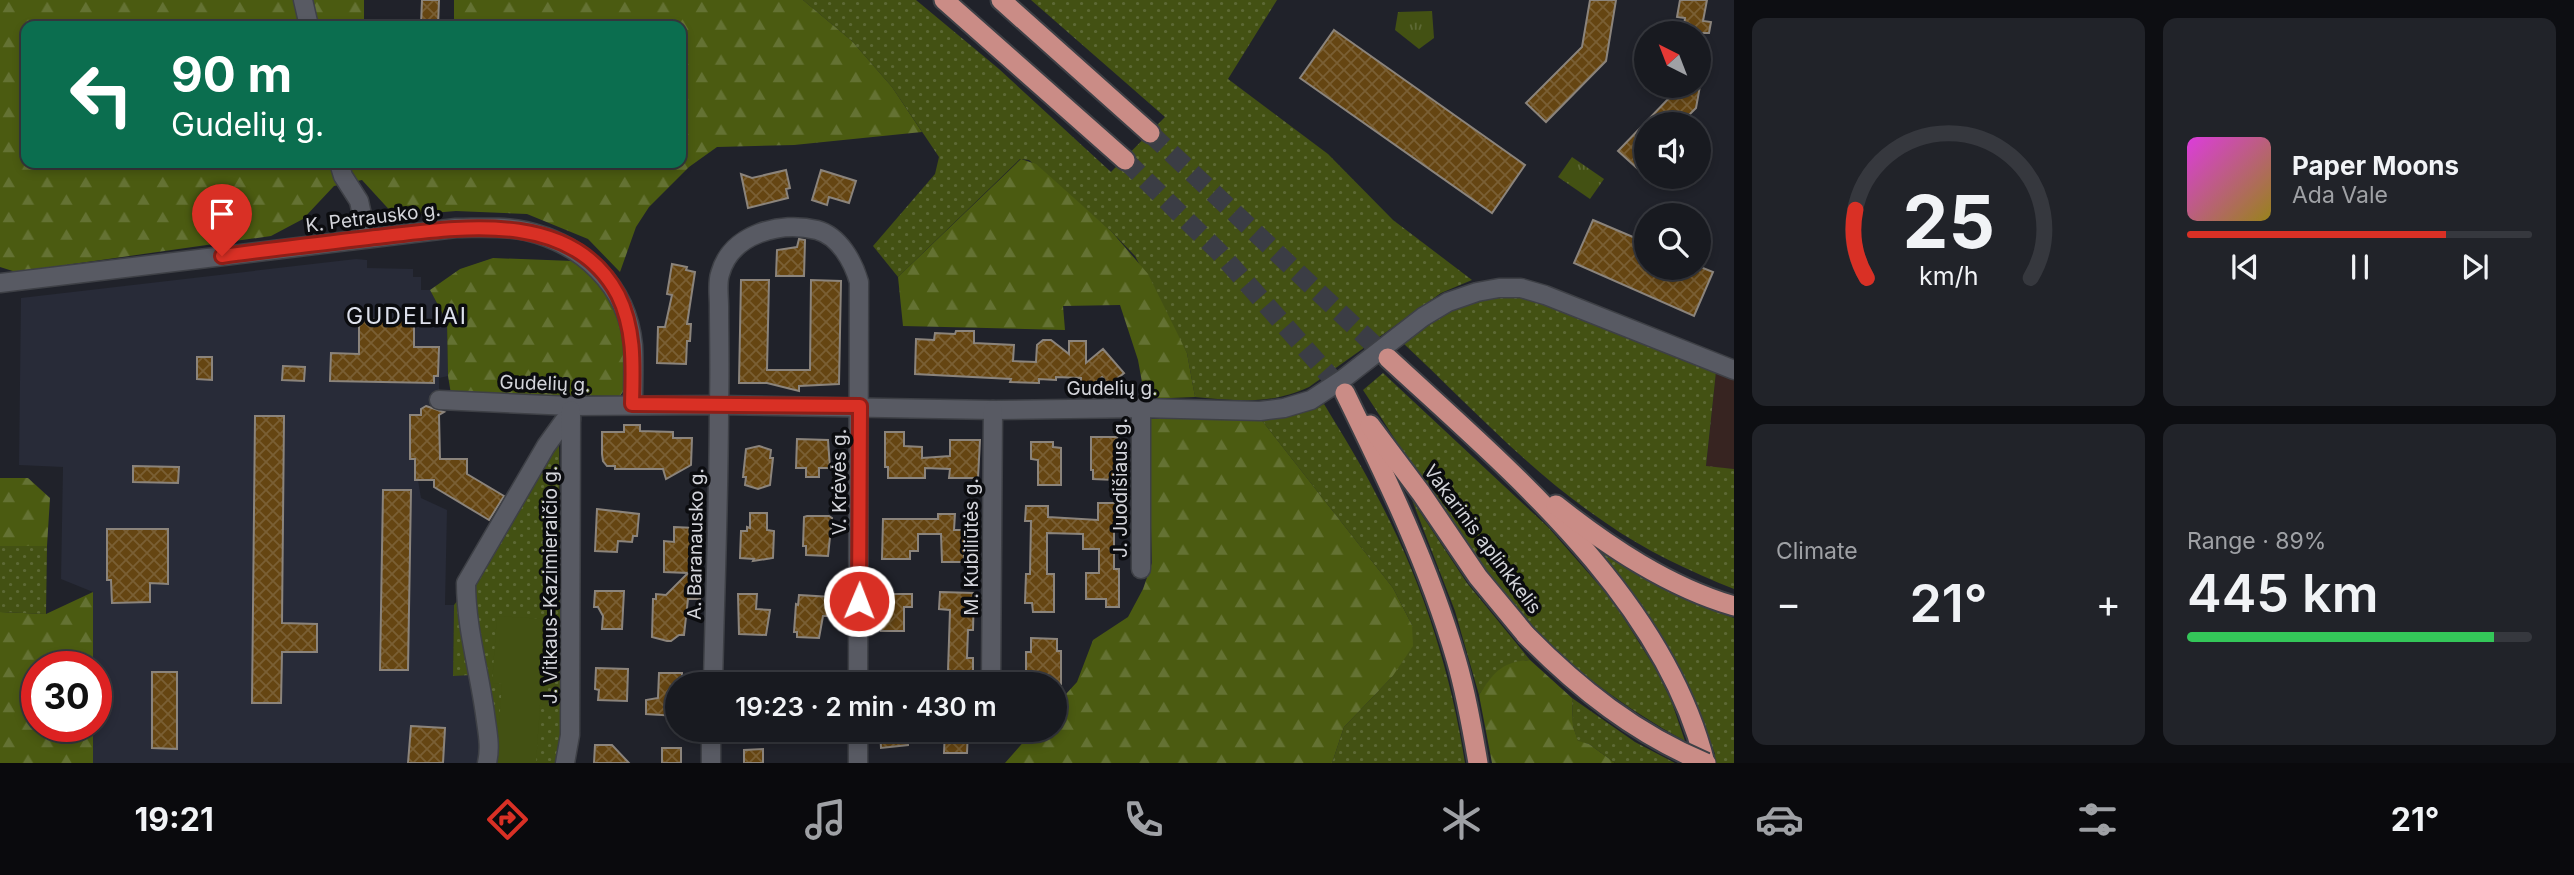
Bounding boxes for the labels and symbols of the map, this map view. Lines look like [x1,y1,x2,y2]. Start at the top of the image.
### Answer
north arrow [1634,21,1712,98]
pin [192,184,252,256]
street label: K. Petrausko g. [304,198,442,237]
district label: GUDELIAI [346,302,468,330]
street label: Gudelių g. [499,370,591,397]
street label: Gudelių g. [1066,377,1158,400]
street label: J. Juodišiaus g. [1109,418,1132,558]
street label: V. Krėvės g. [828,429,851,535]
street label: Vakarinis aplinkkelis [1419,460,1546,618]
street label: J. Vitkaus-Kazimieraičio g. [539,466,562,704]
street label: A. Baranausko g. [683,468,708,620]
street label: M. Kubiliūtės g. [960,478,983,616]
position arrow [822,564,896,638]
speed limit sign: 30 [21,651,112,742]

